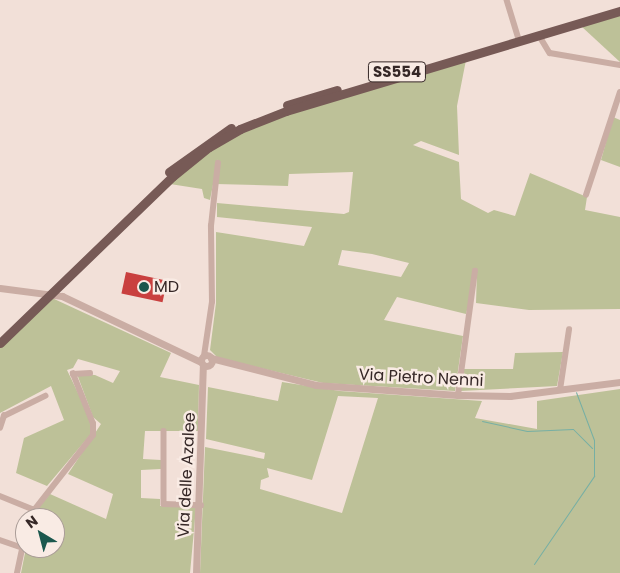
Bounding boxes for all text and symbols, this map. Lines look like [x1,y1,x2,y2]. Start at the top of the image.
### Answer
road number: SS554 [367,60,427,84]
place label: MD [154,277,179,297]
marker: MD [138,281,150,293]
street label: Via Pietro Nenni [358,365,484,391]
street label: Via delle Azalee [174,412,200,538]
north arrow [15,508,65,558]
text: N [21,511,42,533]

